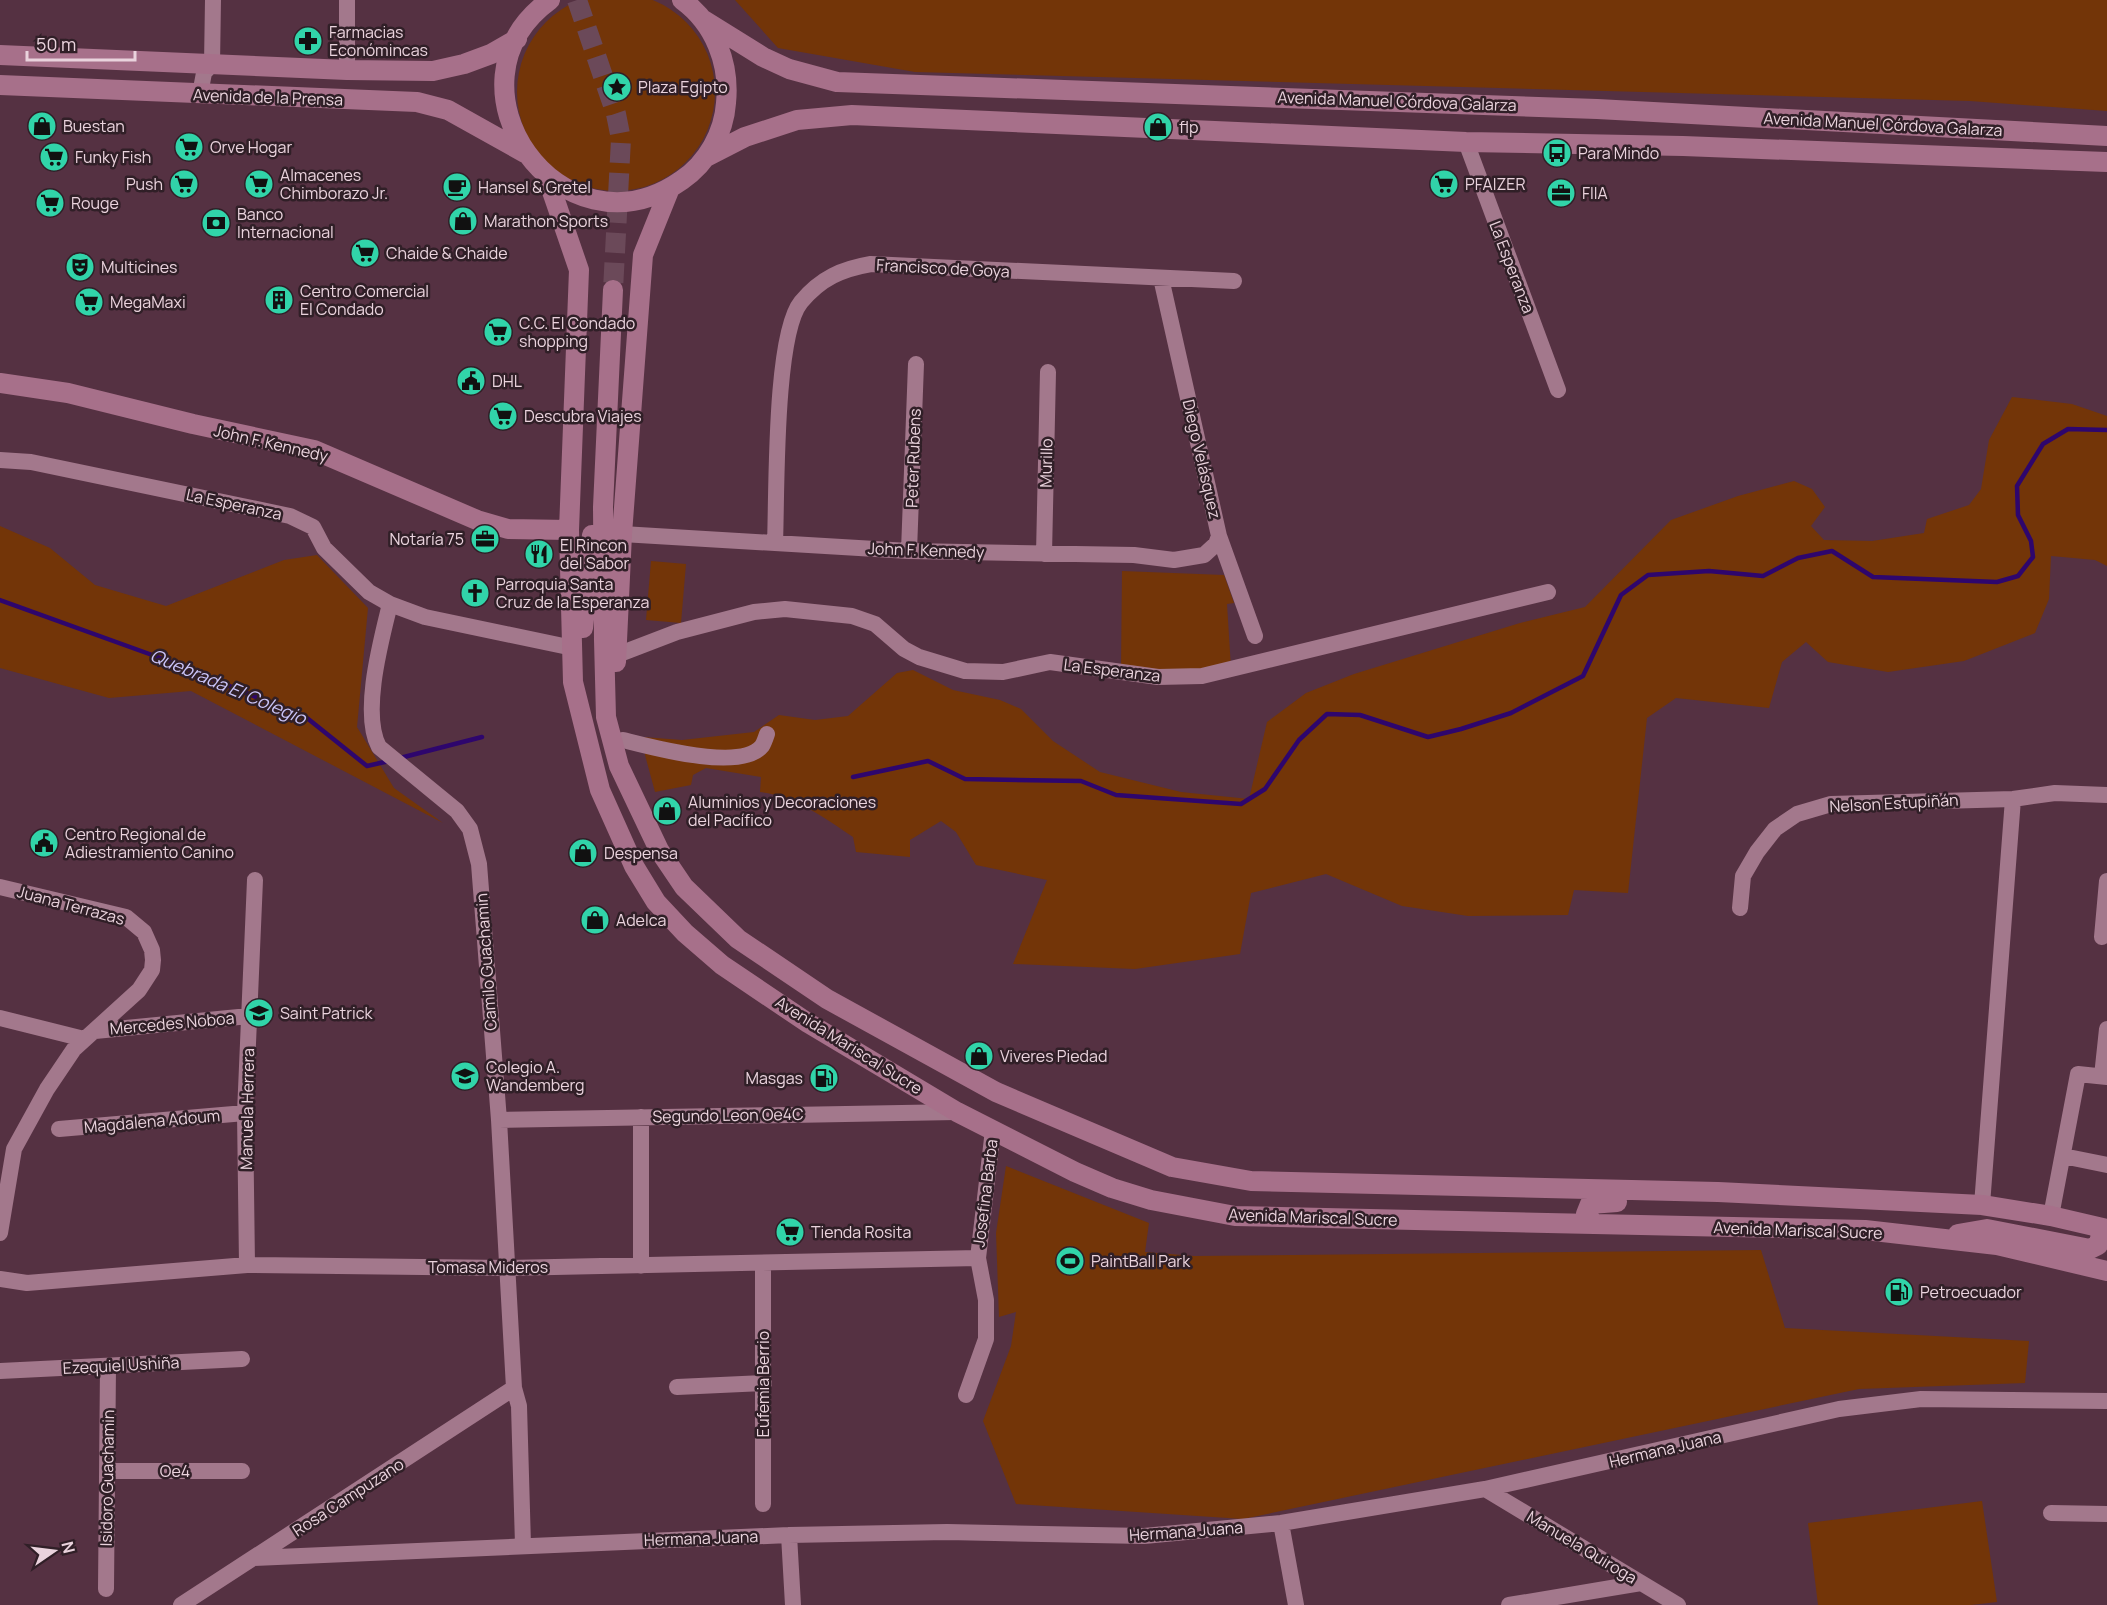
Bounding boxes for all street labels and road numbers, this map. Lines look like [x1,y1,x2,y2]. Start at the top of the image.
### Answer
street label: Avenida de la Prensa [193,83,343,111]
street label: Avenida Manuel Córdova Galarza [1277,86,1517,116]
street label: Avenida Manuel Córdova Galarza [1763,107,2003,141]
street label: La Esperanza [1484,218,1540,316]
street label: Francisco de Goya [876,254,1010,282]
street label: Diego Velásquez [1178,397,1226,521]
street label: Peter Rubens [900,408,926,508]
street label: John F. Kennedy [212,419,331,467]
street label: Murillo [1035,438,1057,488]
street label: La Esperanza [184,483,284,525]
street label: John F. Kennedy [867,537,985,563]
street label: La Esperanza [1062,653,1162,687]
street label: Nelson Estupiñán [1829,789,1959,817]
street label: Juana Terrazas [15,880,127,930]
street label: Camilo Guachamin [470,893,502,1031]
street label: Avenida Mariscal Sucre [771,991,927,1099]
street label: Mercedes Noboa [109,1007,235,1039]
street label: Manuela Herrera [235,1048,259,1170]
street label: Segundo Leon Oe4C [652,1103,804,1127]
street label: Magdalena Adoum [83,1104,221,1138]
street label: Josefina Barba [967,1138,1003,1248]
street label: Avenida Mariscal Sucre [1228,1203,1398,1231]
street label: Avenida Mariscal Sucre [1713,1216,1883,1244]
street label: Tomasa Mideros [428,1256,548,1278]
street label: Eufemia Berrio [752,1331,774,1437]
street label: Ezequiel Ushiña [62,1351,180,1379]
street label: Isidoro Guachamin [95,1409,119,1547]
street label: Hermana Juana [1607,1425,1723,1473]
street label: Rosa Campuzano [288,1453,408,1541]
street label: Oe4 [160,1460,190,1482]
street label: Manuela Quiroga [1523,1505,1641,1589]
street label: Hermana Juana [1128,1516,1244,1546]
street label: Hermana Juana [643,1525,759,1551]

